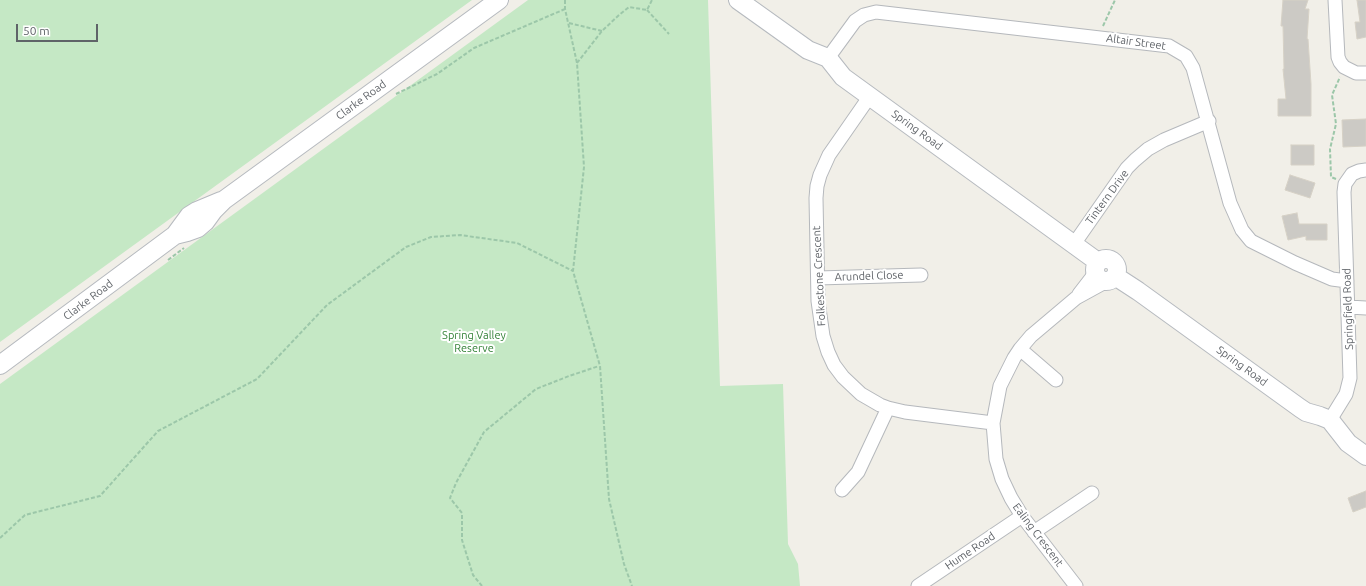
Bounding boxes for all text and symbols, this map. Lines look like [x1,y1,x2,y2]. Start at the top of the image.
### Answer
scale bar [18,16,100,42]
text: 50 m [23,24,50,37]
street label: Altair Street [1105,31,1167,53]
street label: Clarke Road [333,77,389,123]
street label: Spring Road [889,107,945,153]
street label: Tintern Drive [1083,167,1131,227]
street label: Folkestone Crescent [810,226,828,326]
street label: Arundel Close [834,268,904,284]
street label: Springfield Road [1340,268,1356,350]
street label: Clarke Road [61,277,115,323]
park label: Spring Valley Reserve [442,328,506,354]
street label: Spring Road [1214,343,1270,389]
street label: Ealing Crescent [1010,501,1066,569]
street label: Hume Road [943,529,997,573]

